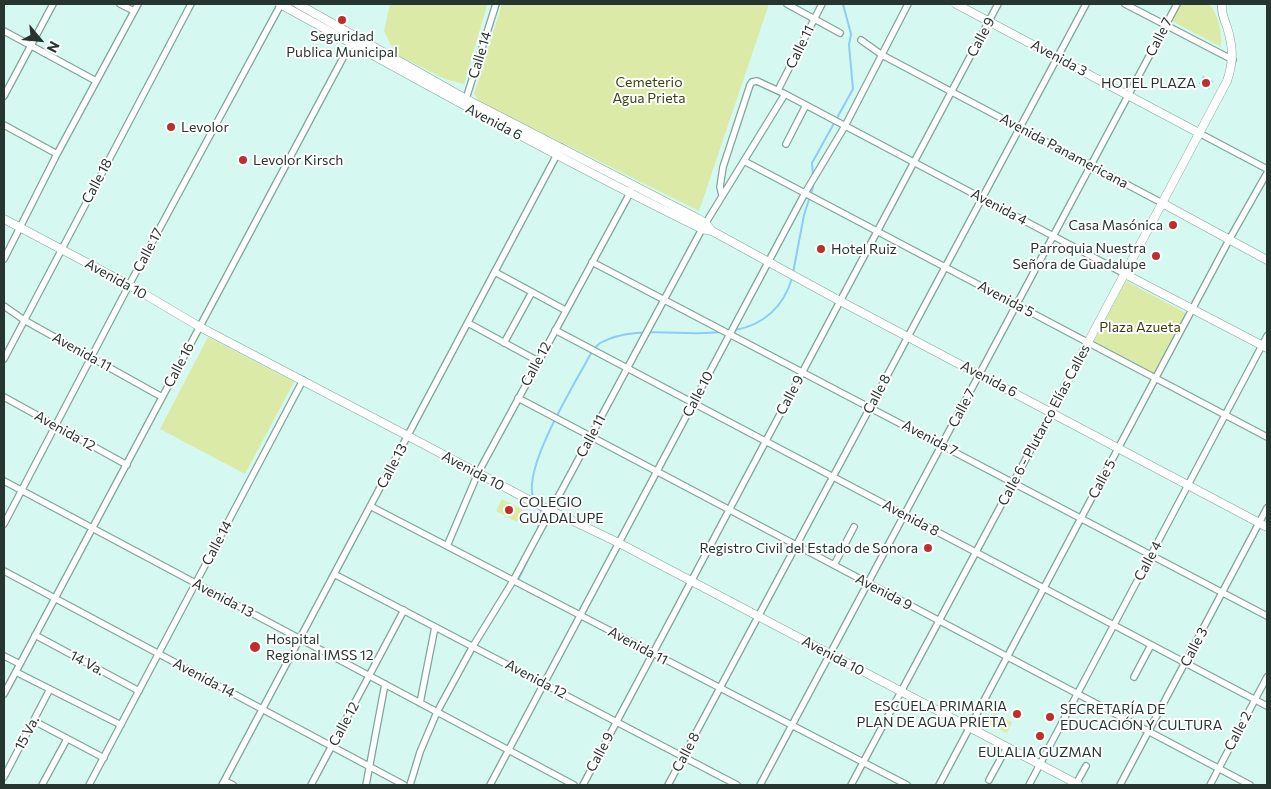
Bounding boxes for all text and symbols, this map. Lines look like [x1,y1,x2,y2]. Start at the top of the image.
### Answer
marker: Seguridad Publica Municipal [336,14,348,26]
street label: Calle 9 [964,14,998,60]
north arrow [15,15,65,65]
street label: Calle 7 [1142,15,1176,59]
street label: Calle 11 [782,23,818,71]
place label: Seguridad Publica Municipal [286,28,398,60]
street label: Calle 14 [465,29,495,81]
street label: Avenida 3 [1028,36,1090,80]
text: N [44,39,64,56]
park label: Cemeterio Agua Prieta [612,74,686,106]
place label: HOTEL PLAZA [1101,75,1196,91]
marker: HOTEL PLAZA [1200,77,1212,89]
street label: Avenida 6 [463,100,525,144]
street label: Avenida Panamericana [997,110,1131,192]
place label: Levolor [181,119,229,135]
marker: Levolor [165,121,177,133]
place label: Levolor Kirsch [253,152,343,168]
marker: Levolor Kirsch [237,154,249,166]
street label: Calle 18 [78,156,116,206]
street label: Avenida 4 [968,185,1030,229]
place label: Casa Masónica [1069,217,1163,233]
marker: Casa Masónica [1167,219,1179,231]
street label: Calle 17 [129,225,167,275]
place label: Parroquia Nuestra Señora de Guadalupe [1013,240,1146,272]
place label: Hotel Ruiz [831,241,897,257]
marker: Hotel Ruiz [815,243,827,255]
marker: Parroquia Nuestra Señora de Guadalupe [1150,250,1162,262]
street label: Avenida 10 [82,255,150,303]
street label: Avenida 5 [975,277,1037,321]
park label: Plaza Azueta [1099,319,1181,335]
street label: Avenida 11 [49,329,115,375]
street label: Calle 12 [517,339,555,389]
street label: Calle 16 [160,340,198,390]
street label: Calle 6 - Plutarco Elías Calles [994,342,1094,508]
street label: Avenida 6 [958,357,1020,401]
street label: Calle 10 [679,368,717,420]
street label: Calle 8 [860,371,894,417]
street label: Calle 9 [773,372,807,418]
street label: Calle 7 [945,386,979,430]
street label: Avenida 12 [32,407,98,455]
street label: Calle 11 [573,412,609,460]
street label: Avenida 7 [899,416,961,460]
street label: Calle 13 [373,441,411,491]
street label: Avenida 10 [439,448,507,494]
street label: Calle 5 [1085,456,1119,502]
place label: COLEGIO GUADALUPE [519,494,603,526]
street label: Avenida 8 [880,496,942,540]
marker: COLEGIO GUADALUPE [503,504,515,516]
street label: Calle 14 [198,518,236,568]
street label: Calle 4 [1131,538,1165,584]
place label: Registro Civil del Estado de Sonora [699,540,918,556]
marker: Registro Civil del Estado de Sonora [922,542,934,554]
street label: Avenida 9 [853,570,915,614]
street label: Avenida 13 [189,575,257,621]
street label: Avenida 11 [605,623,671,669]
street label: Calle 3 [1177,624,1211,670]
place label: Hospital Regional IMSS 12 [266,631,374,664]
street label: Avenida 10 [799,633,867,679]
marker: Hospital Regional IMSS 12 [248,640,262,654]
street label: 14 Va. [67,647,107,679]
street label: Avenida 14 [170,655,238,701]
street label: Avenida 12 [503,656,569,702]
place label: ESCUELA PRIMARIA PLAN DE AGUA PRIETA [857,698,1007,730]
street label: Calle 12 [325,699,363,749]
place label: SECRETARÍA DE EDUCACIÓN Y CULTURA [1060,701,1222,734]
marker: ESCUELA PRIMARIA PLAN DE AGUA PRIETA [1011,708,1023,720]
street label: Calle 2 [1221,709,1255,753]
marker: SECRETARÍA DE EDUCACIÓN Y CULTURA [1044,711,1056,723]
street label: 15 Va. [11,713,43,753]
street label: Calle 9 [583,729,617,775]
street label: Calle 8 [669,729,703,775]
marker: EULALIA GUZMAN [1034,730,1046,742]
place label: EULALIA GUZMAN [978,744,1102,760]

